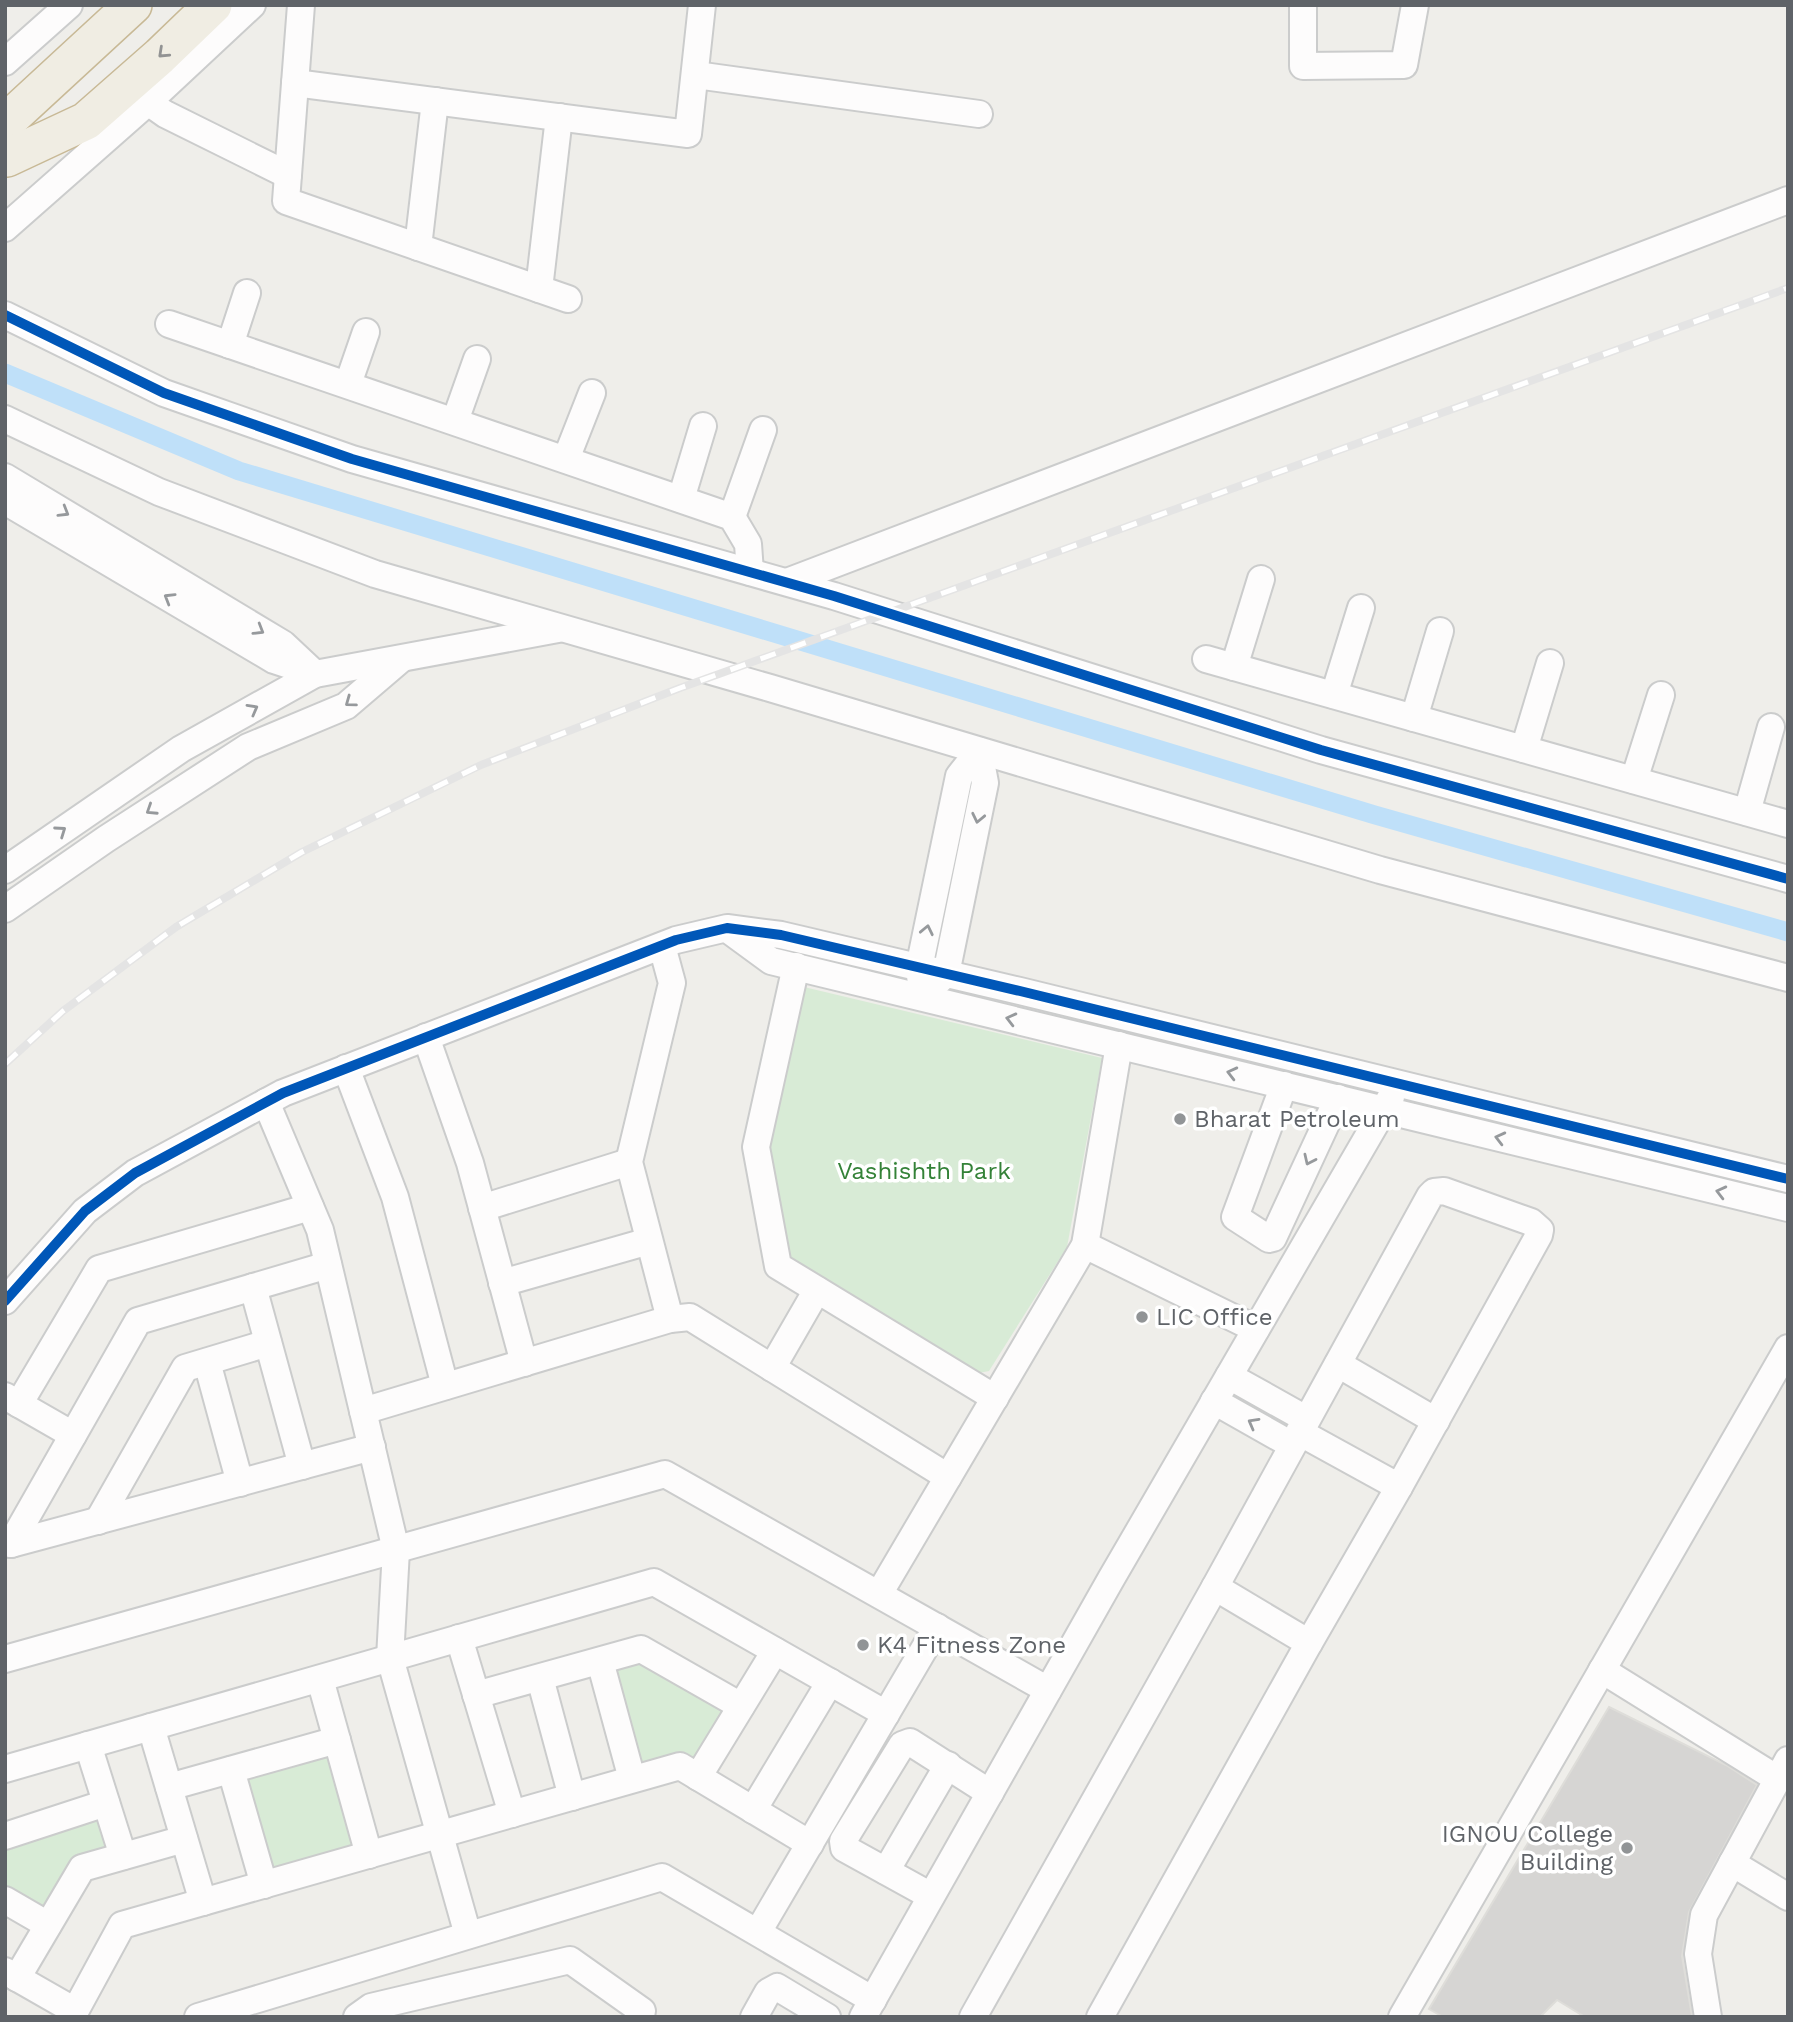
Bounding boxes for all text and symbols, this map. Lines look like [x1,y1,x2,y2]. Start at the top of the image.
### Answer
one-way arrow [159,44,172,57]
one-way arrow [57,504,70,517]
one-way arrow [163,593,176,606]
one-way arrow [251,621,264,634]
one-way arrow [345,694,358,706]
one-way arrow [246,704,258,717]
one-way arrow [146,802,159,814]
one-way arrow [971,812,986,824]
one-way arrow [54,826,67,839]
one-way arrow [919,924,934,936]
one-way arrow [1005,1013,1017,1027]
one-way arrow [1226,1066,1238,1081]
place label: Bharat Petroleum [1194,1105,1400,1133]
marker: Bharat Petroleum [1172,1111,1188,1127]
one-way arrow [1495,1132,1507,1146]
one-way arrow [1304,1153,1318,1165]
park label: Vashishth Park [837,1157,1011,1185]
one-way arrow [1716,1186,1728,1200]
place label: LIC Office [1156,1303,1273,1331]
marker: LIC Office [1134,1309,1150,1325]
one-way arrow [1248,1418,1261,1431]
place label: K4 Fitness Zone [877,1631,1066,1659]
marker: K4 Fitness Zone [855,1637,871,1653]
place label: IGNOU College Building [1442,1820,1613,1876]
marker: IGNOU College Building [1619,1840,1635,1856]

